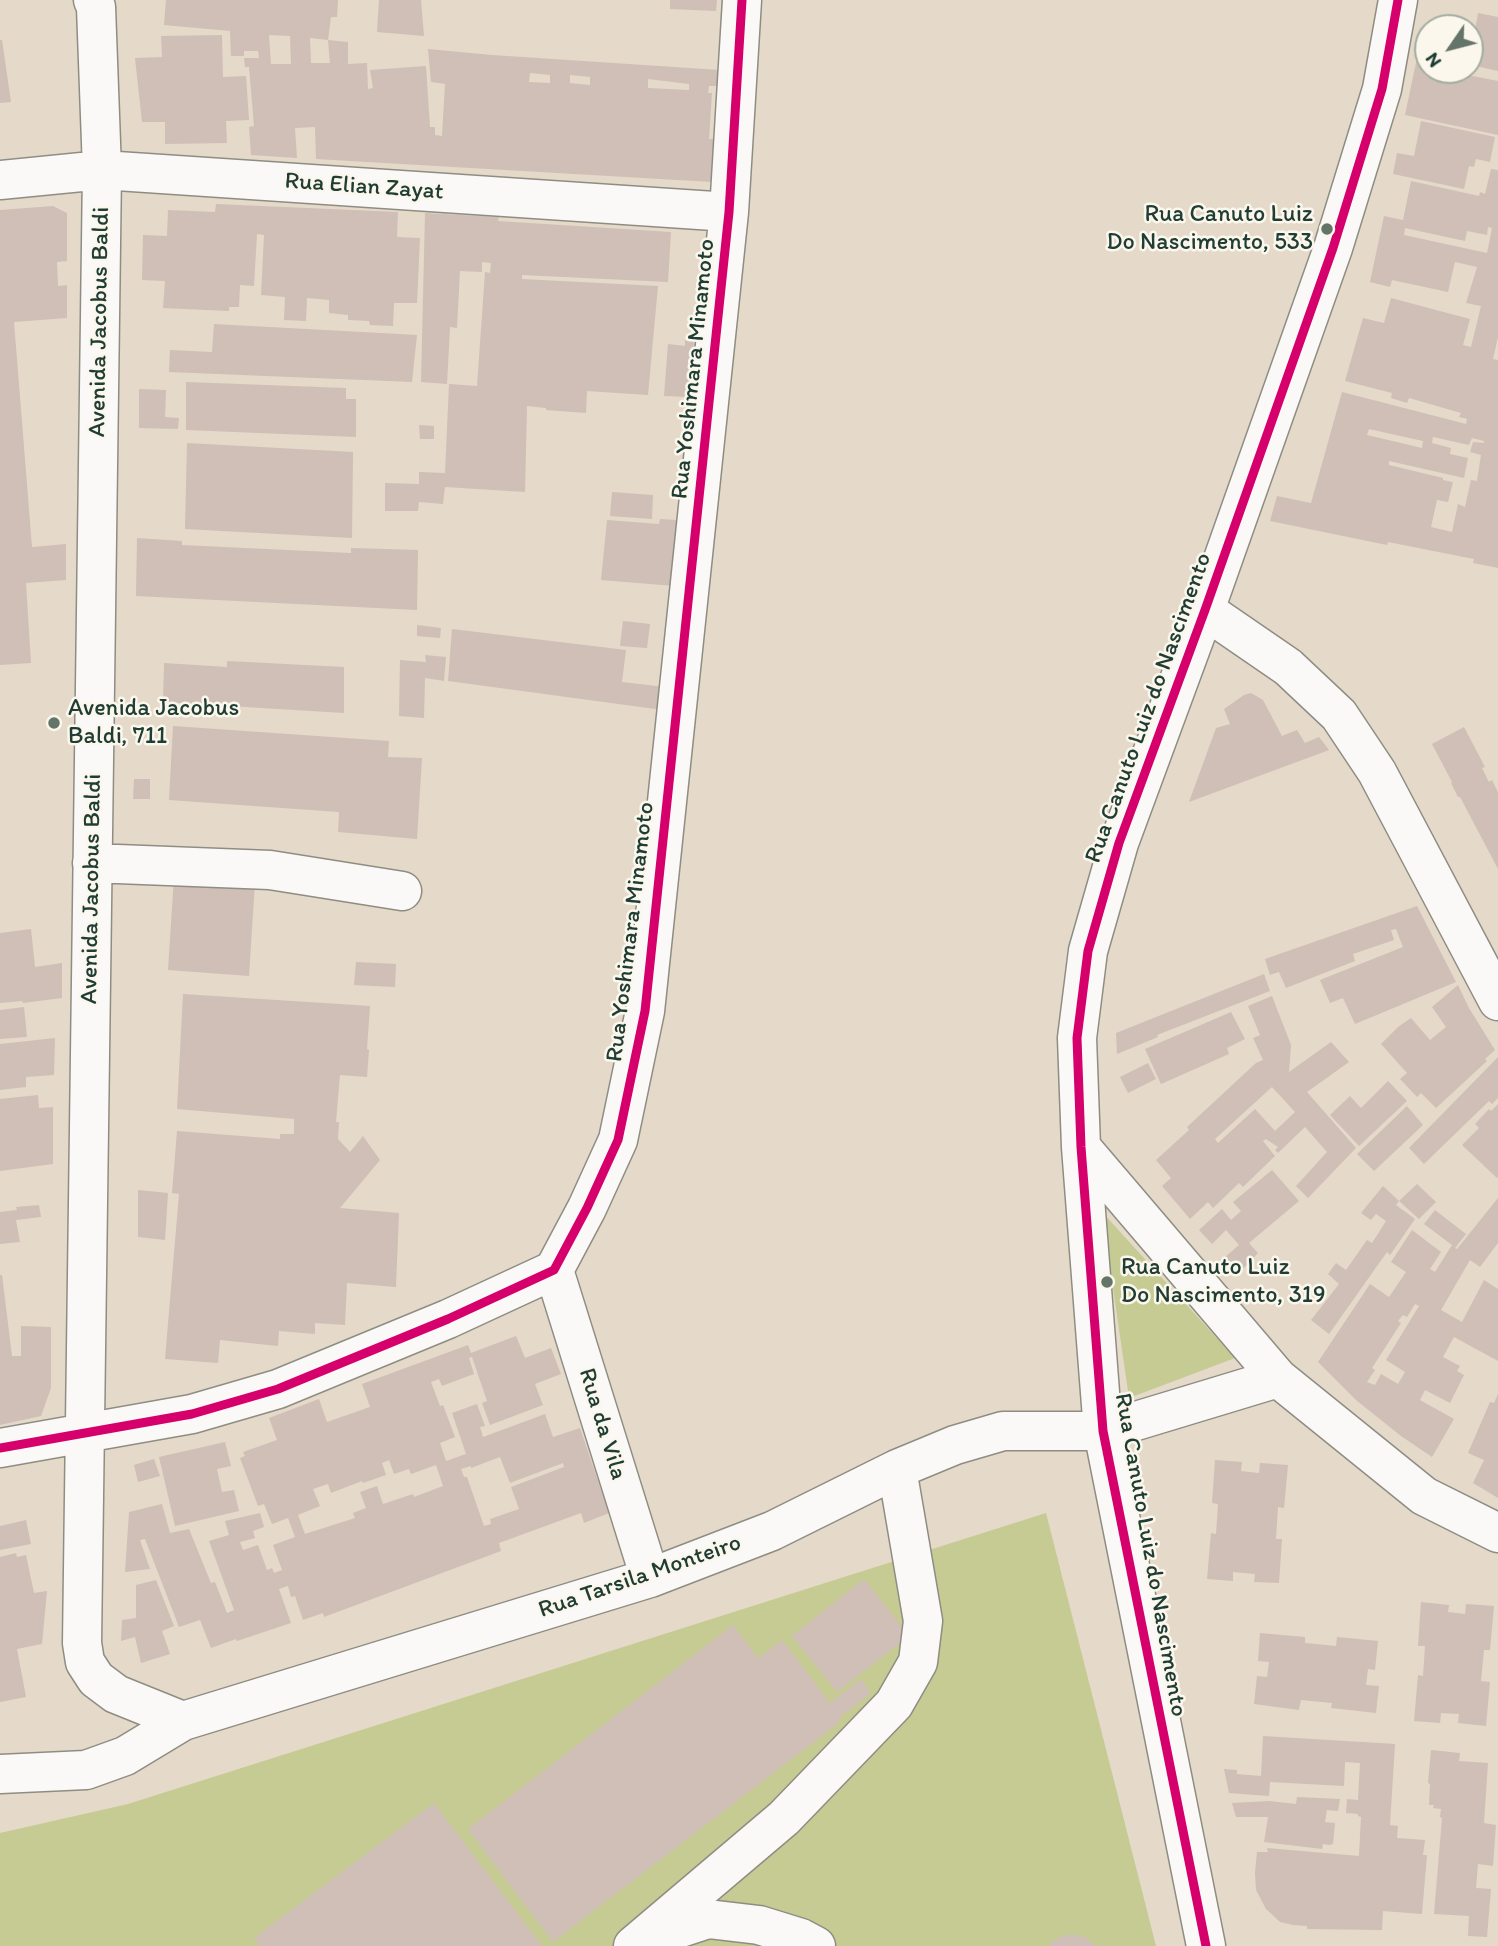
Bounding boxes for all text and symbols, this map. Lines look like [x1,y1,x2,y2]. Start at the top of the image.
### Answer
north arrow [1414,14,1484,84]
text: N [1420,48,1446,72]
street label: Rua Elian Zayat [284,167,444,207]
place label: Rua Canuto Luiz Do Nascimento, 533 [1107,201,1313,257]
street label: Avenida Jacobus Baldi [84,207,116,437]
marker: Rua Canuto Luiz Do Nascimento, 533 [1319,221,1335,237]
street label: Rua Yoshimara Minamoto [666,237,722,501]
street label: Rua Canuto Luiz do Nascimento [1079,549,1219,867]
place label: Avenida Jacobus Baldi, 711 [68,695,239,751]
marker: Avenida Jacobus Baldi, 711 [46,715,62,731]
street label: Avenida Jacobus Baldi [76,774,108,1004]
street label: Rua Yoshimara Minamoto [601,800,661,1064]
place label: Rua Canuto Luiz Do Nascimento, 319 [1121,1254,1325,1310]
marker: Rua Canuto Luiz Do Nascimento, 319 [1099,1274,1115,1290]
street label: Rua da Vila [571,1365,633,1483]
street label: Rua Canuto Luiz do Nascimento [1107,1391,1193,1719]
street label: Rua Tarsila Monteiro [535,1529,745,1625]

